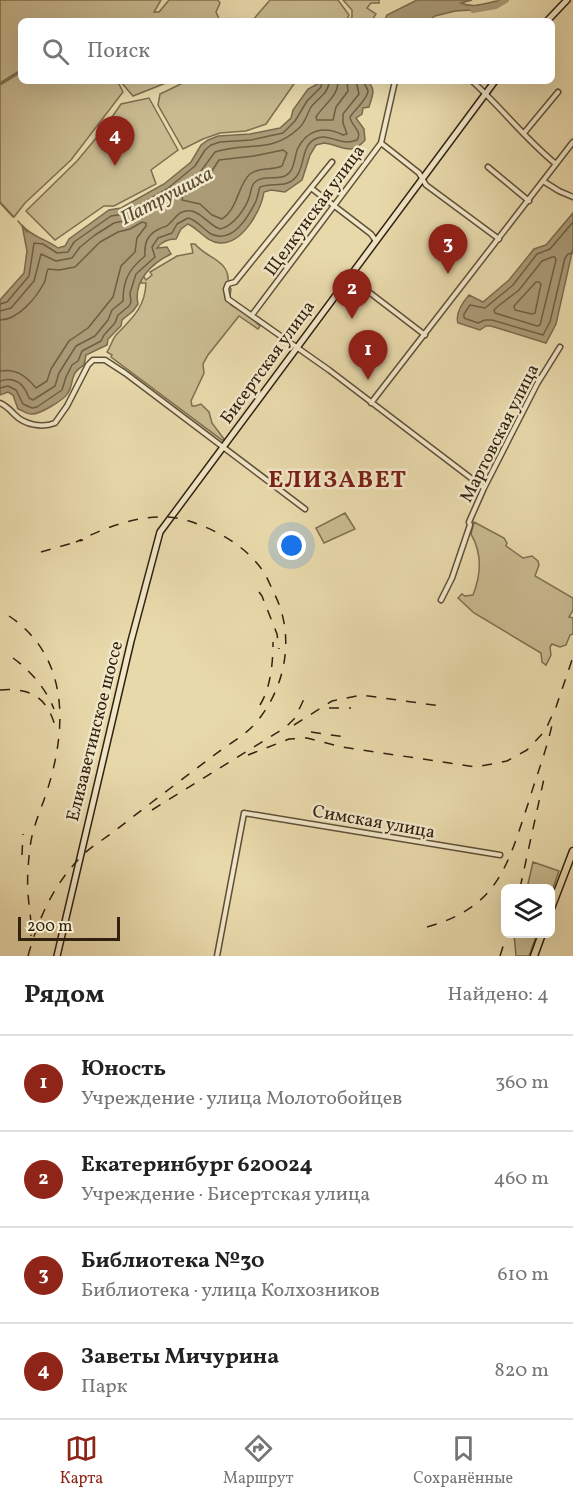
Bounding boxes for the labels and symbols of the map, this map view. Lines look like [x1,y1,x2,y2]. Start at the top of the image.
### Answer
pin: 4 [96,116,134,166]
street label: Щелкунская улица [259,140,371,282]
water label: Патрушиха [115,161,218,233]
pin: 3 [428,224,468,274]
pin: 2 [332,270,372,319]
street label: Бисертская улица [215,296,322,430]
pin: 1 [348,330,388,380]
street label: Мартовская улица [455,360,546,507]
district label: ЕЛИЗАВЕТ [268,464,408,498]
your location [277,531,306,560]
street label: Елизаветинское шоссе [61,639,130,824]
street label: Симская улица [310,799,437,846]
scale bar [18,914,120,942]

